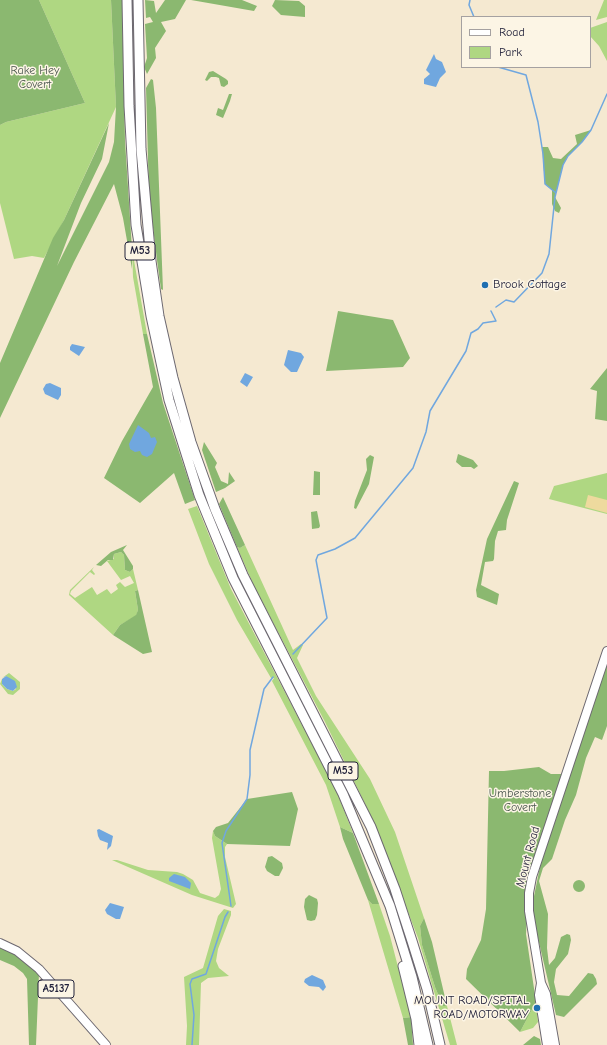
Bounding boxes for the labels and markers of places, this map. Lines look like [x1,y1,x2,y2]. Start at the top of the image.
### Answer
place label: Brook Cottage [493,278,566,292]
marker: Brook Cottage [480,280,490,290]
place label: MOUNT ROAD/SPITAL ROAD/MOTORWAY [414,994,529,1022]
marker: MOUNT ROAD/SPITAL ROAD/MOTORWAY [532,1003,542,1013]

